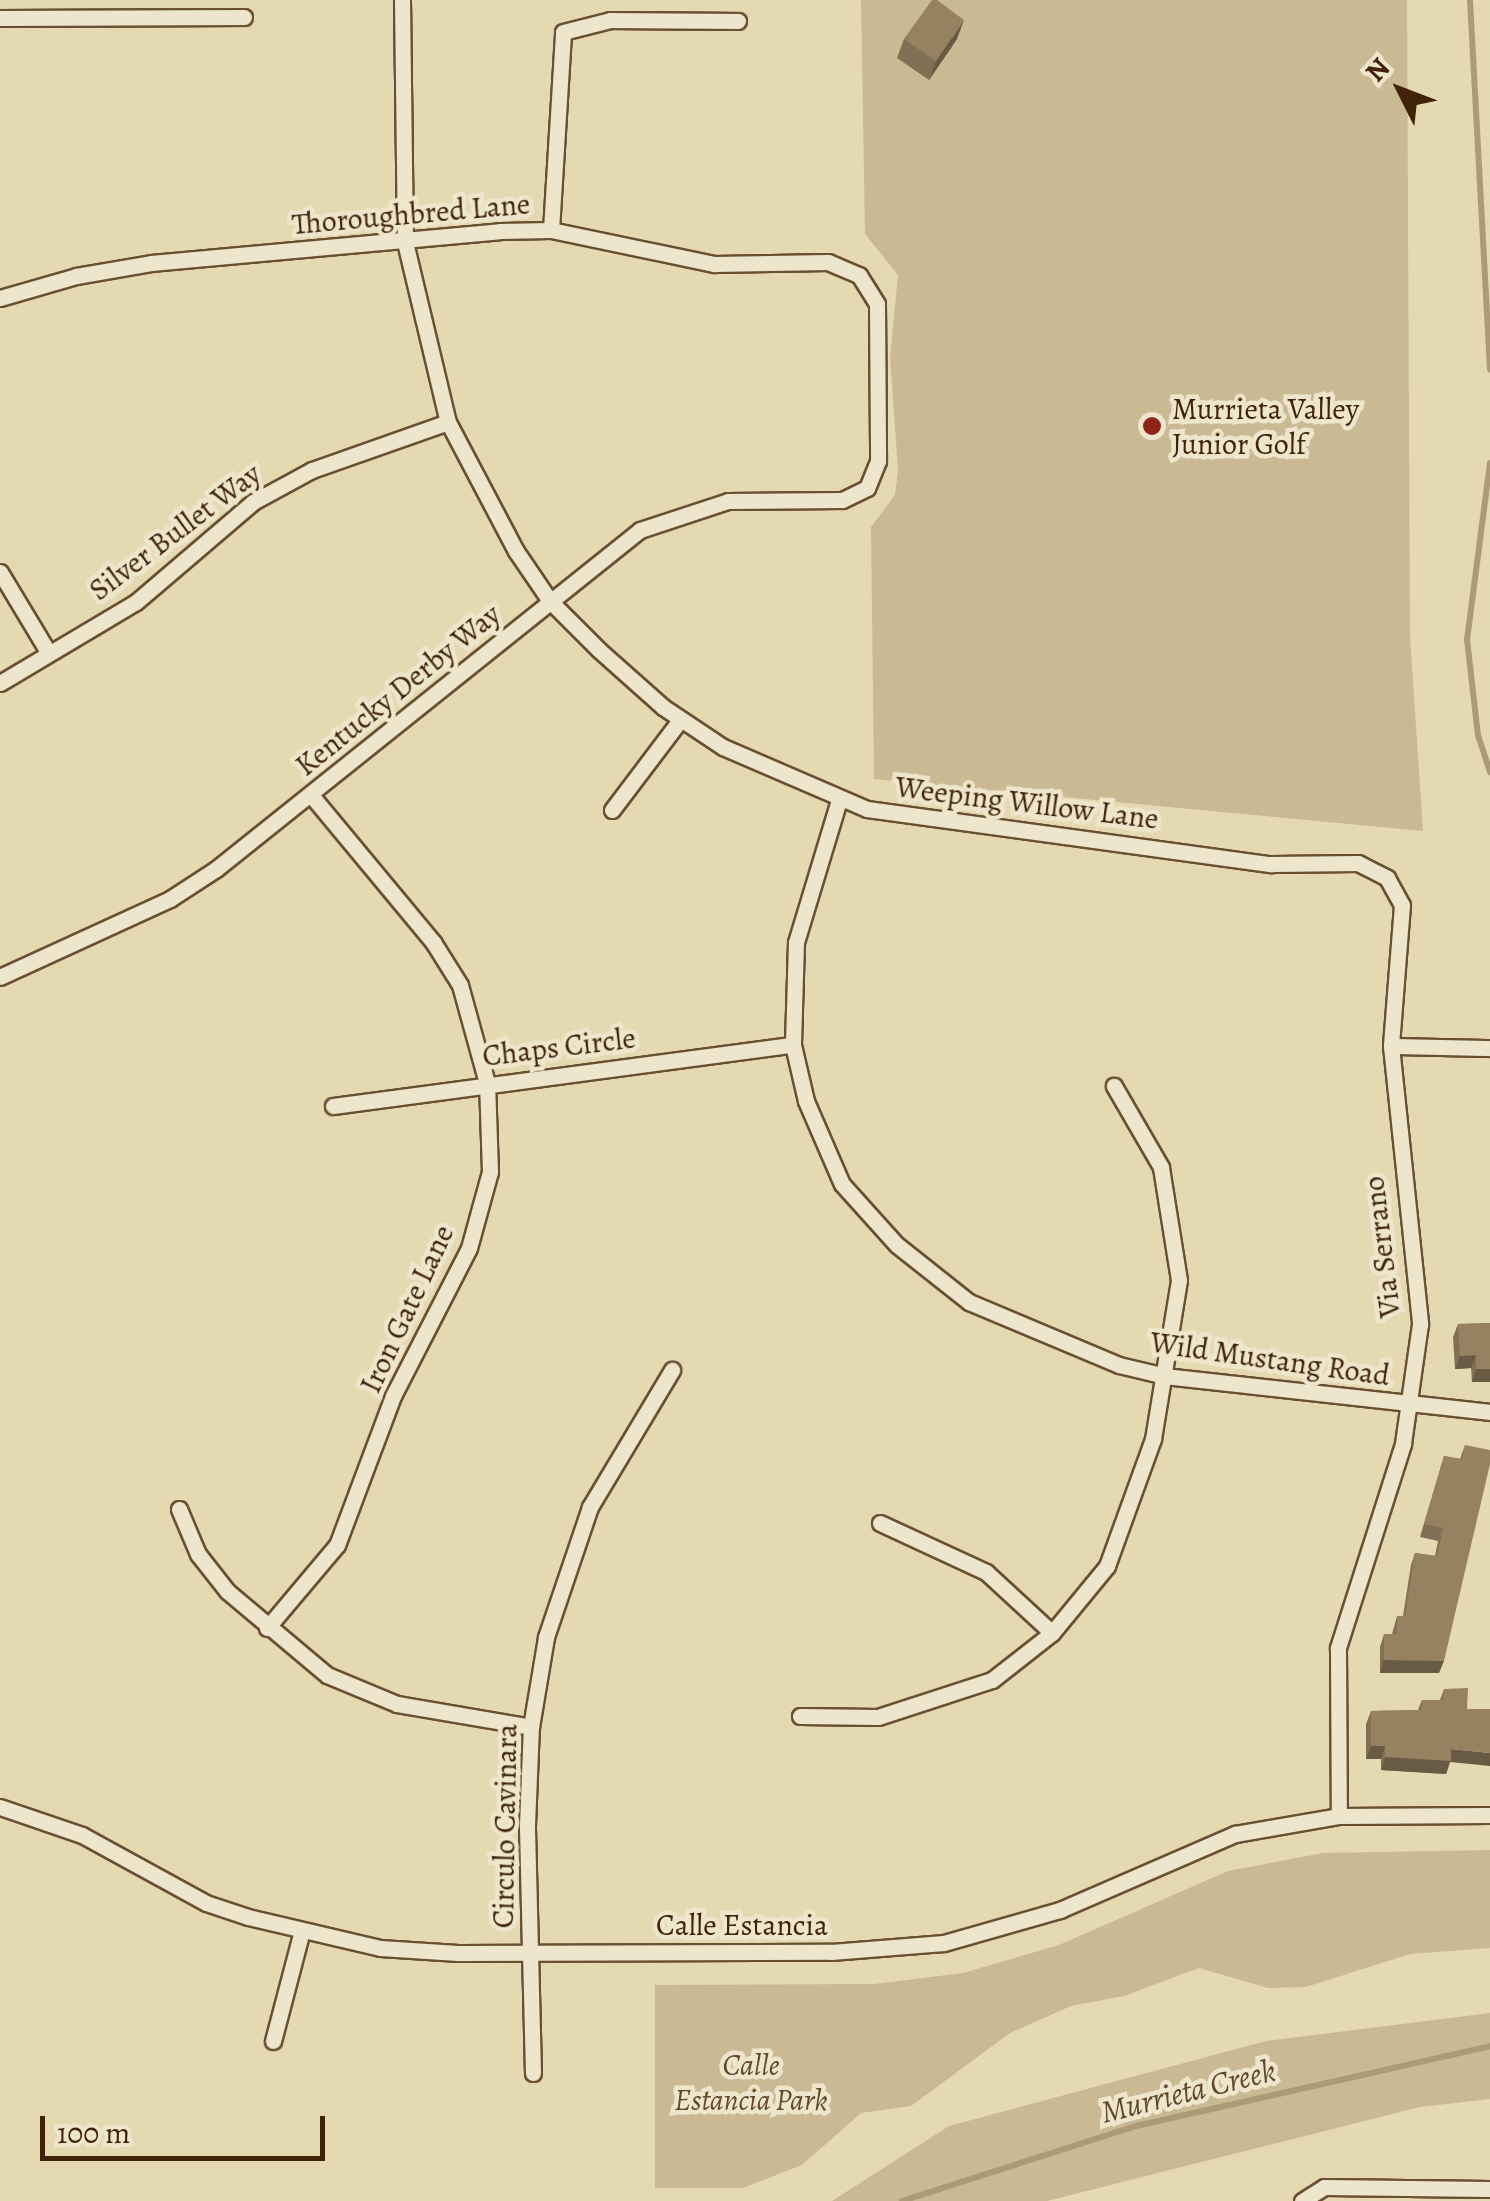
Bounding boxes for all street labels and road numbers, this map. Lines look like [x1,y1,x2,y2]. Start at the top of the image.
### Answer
street label: Thoroughbred Lane [290,186,532,242]
street label: Silver Bullet Way [82,456,268,608]
street label: Kentucky Derby Way [288,596,508,784]
street label: Weeping Willow Lane [893,769,1161,837]
street label: Chaps Circle [480,1020,638,1074]
street label: Via Serrano [1355,1174,1409,1320]
street label: Iron Gate Lane [352,1219,462,1399]
street label: Wild Mustang Road [1148,1324,1392,1394]
street label: Circulo Cavinara [485,1723,525,1929]
street label: Calle Estancia [656,1907,828,1943]

